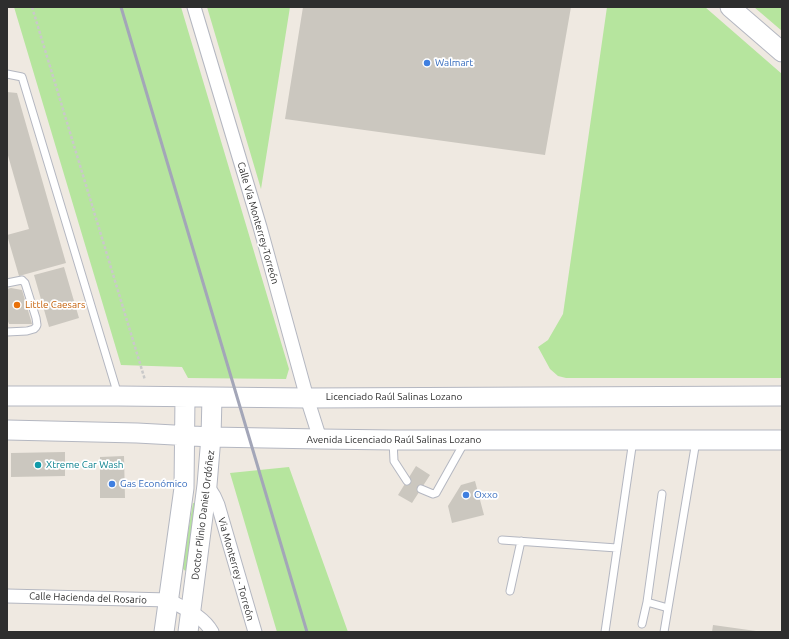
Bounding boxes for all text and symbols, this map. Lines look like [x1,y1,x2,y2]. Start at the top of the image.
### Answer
place label: Walmart [435,57,473,69]
marker: Walmart [422,58,432,68]
street label: Calle Vía Monterrey-Torreón [235,161,281,285]
place label: Little Caesars [25,299,85,311]
marker: Little Caesars [12,300,22,310]
street label: Licenciado Raúl Salinas Lozano [326,391,462,403]
street label: Avenida Licenciado Raúl Salinas Lozano [307,434,481,446]
street label: Doctor Plinio Daniel Ordóñez [189,449,217,581]
place label: Xtreme Car Wash [46,459,123,471]
marker: Xtreme Car Wash [33,460,43,470]
place label: Gas Económico [120,478,188,490]
marker: Gas Económico [107,479,117,489]
place label: Oxxo [474,489,498,501]
marker: Oxxo [461,490,471,500]
street label: Via Monterrey - Torreón [215,516,257,622]
street label: Calle Hacienda del Rosario [29,590,147,606]

